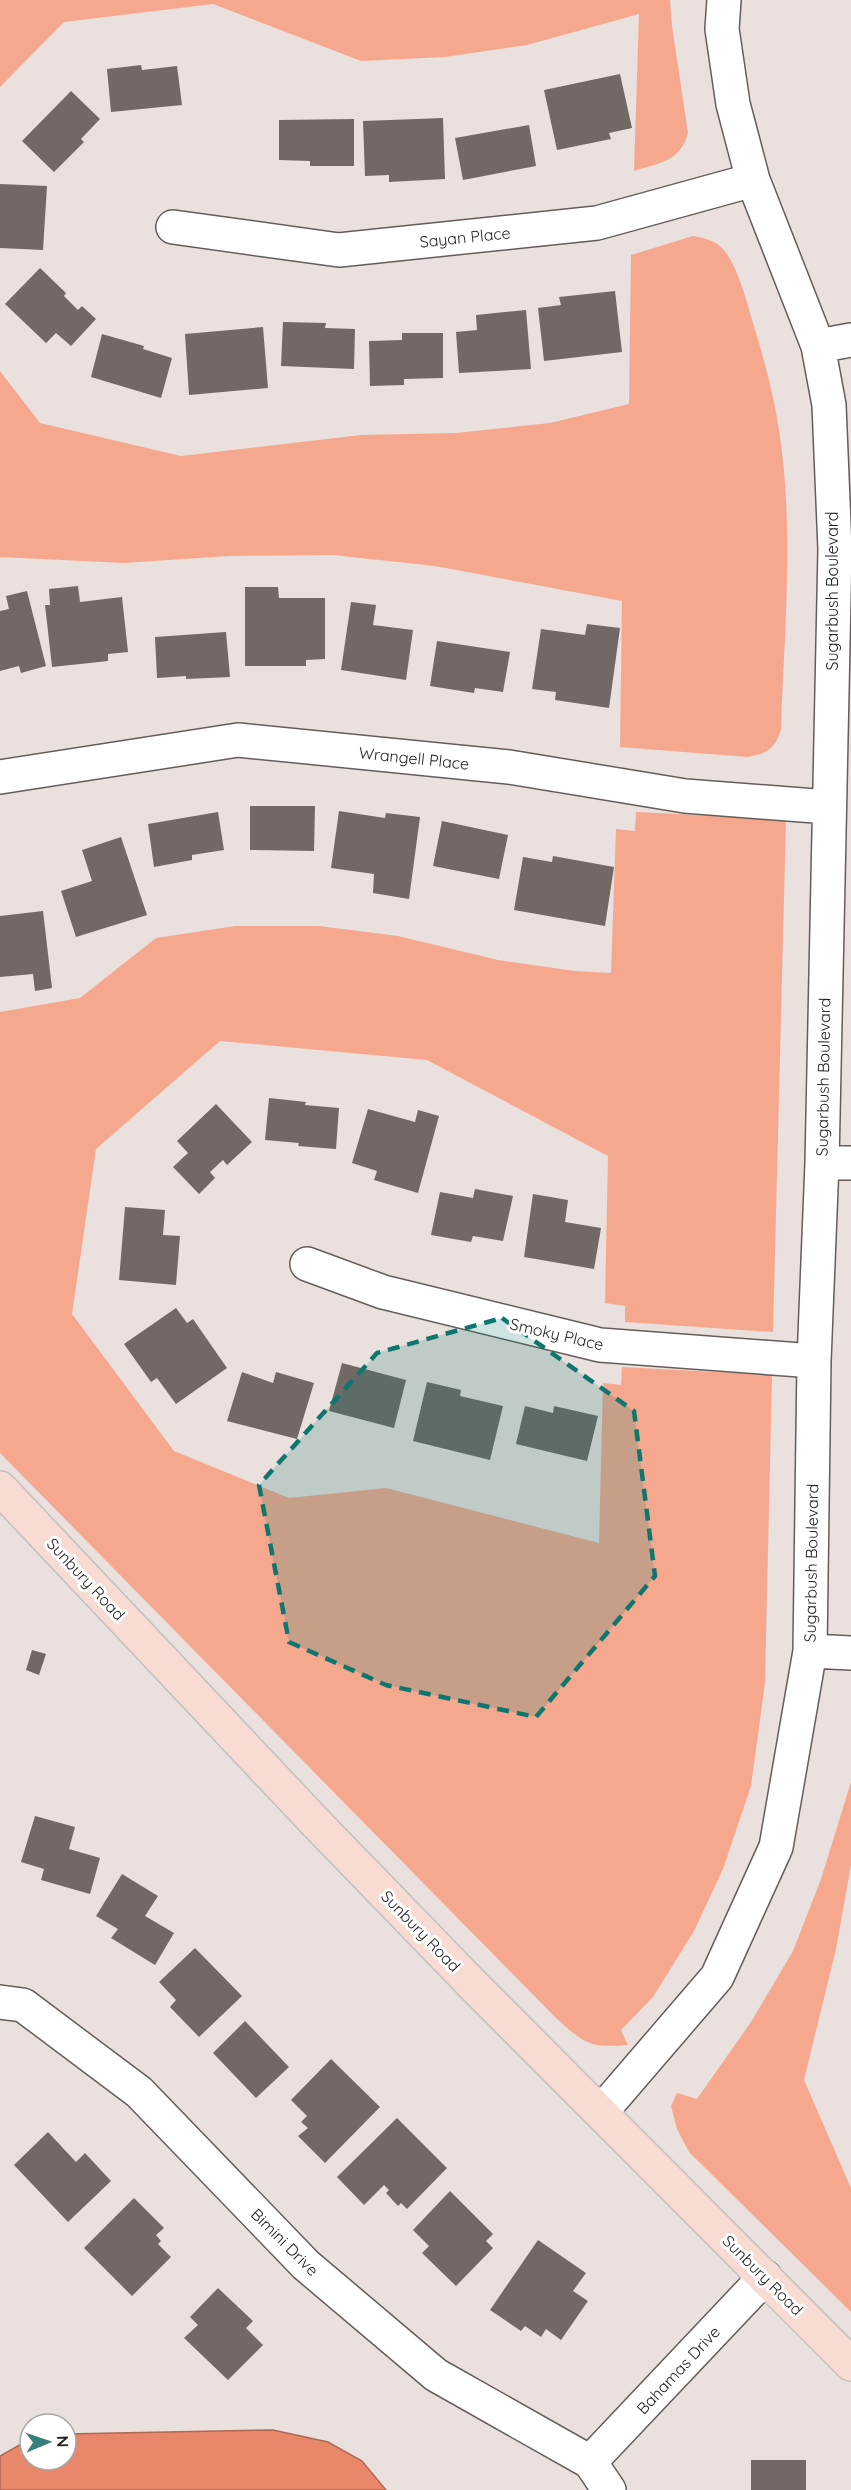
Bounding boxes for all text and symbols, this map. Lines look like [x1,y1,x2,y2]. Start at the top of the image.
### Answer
street label: Sayan Place [419,222,511,252]
street label: Sugarbush Boulevard [822,512,842,670]
street label: Wrangell Place [358,742,470,774]
street label: Sugarbush Boulevard [812,997,834,1157]
street label: Smoky Place [508,1314,606,1354]
street label: Sugarbush Boulevard [800,1483,822,1643]
street label: Sunbury Road [43,1534,129,1624]
street label: Sunbury Road [377,1886,465,1976]
street label: Bimini Drive [247,2204,323,2280]
street label: Sunbury Road [719,2231,807,2319]
street label: Bahamas Drive [632,2322,724,2418]
north arrow [18,2412,78,2472]
text: N [53,2435,73,2448]

